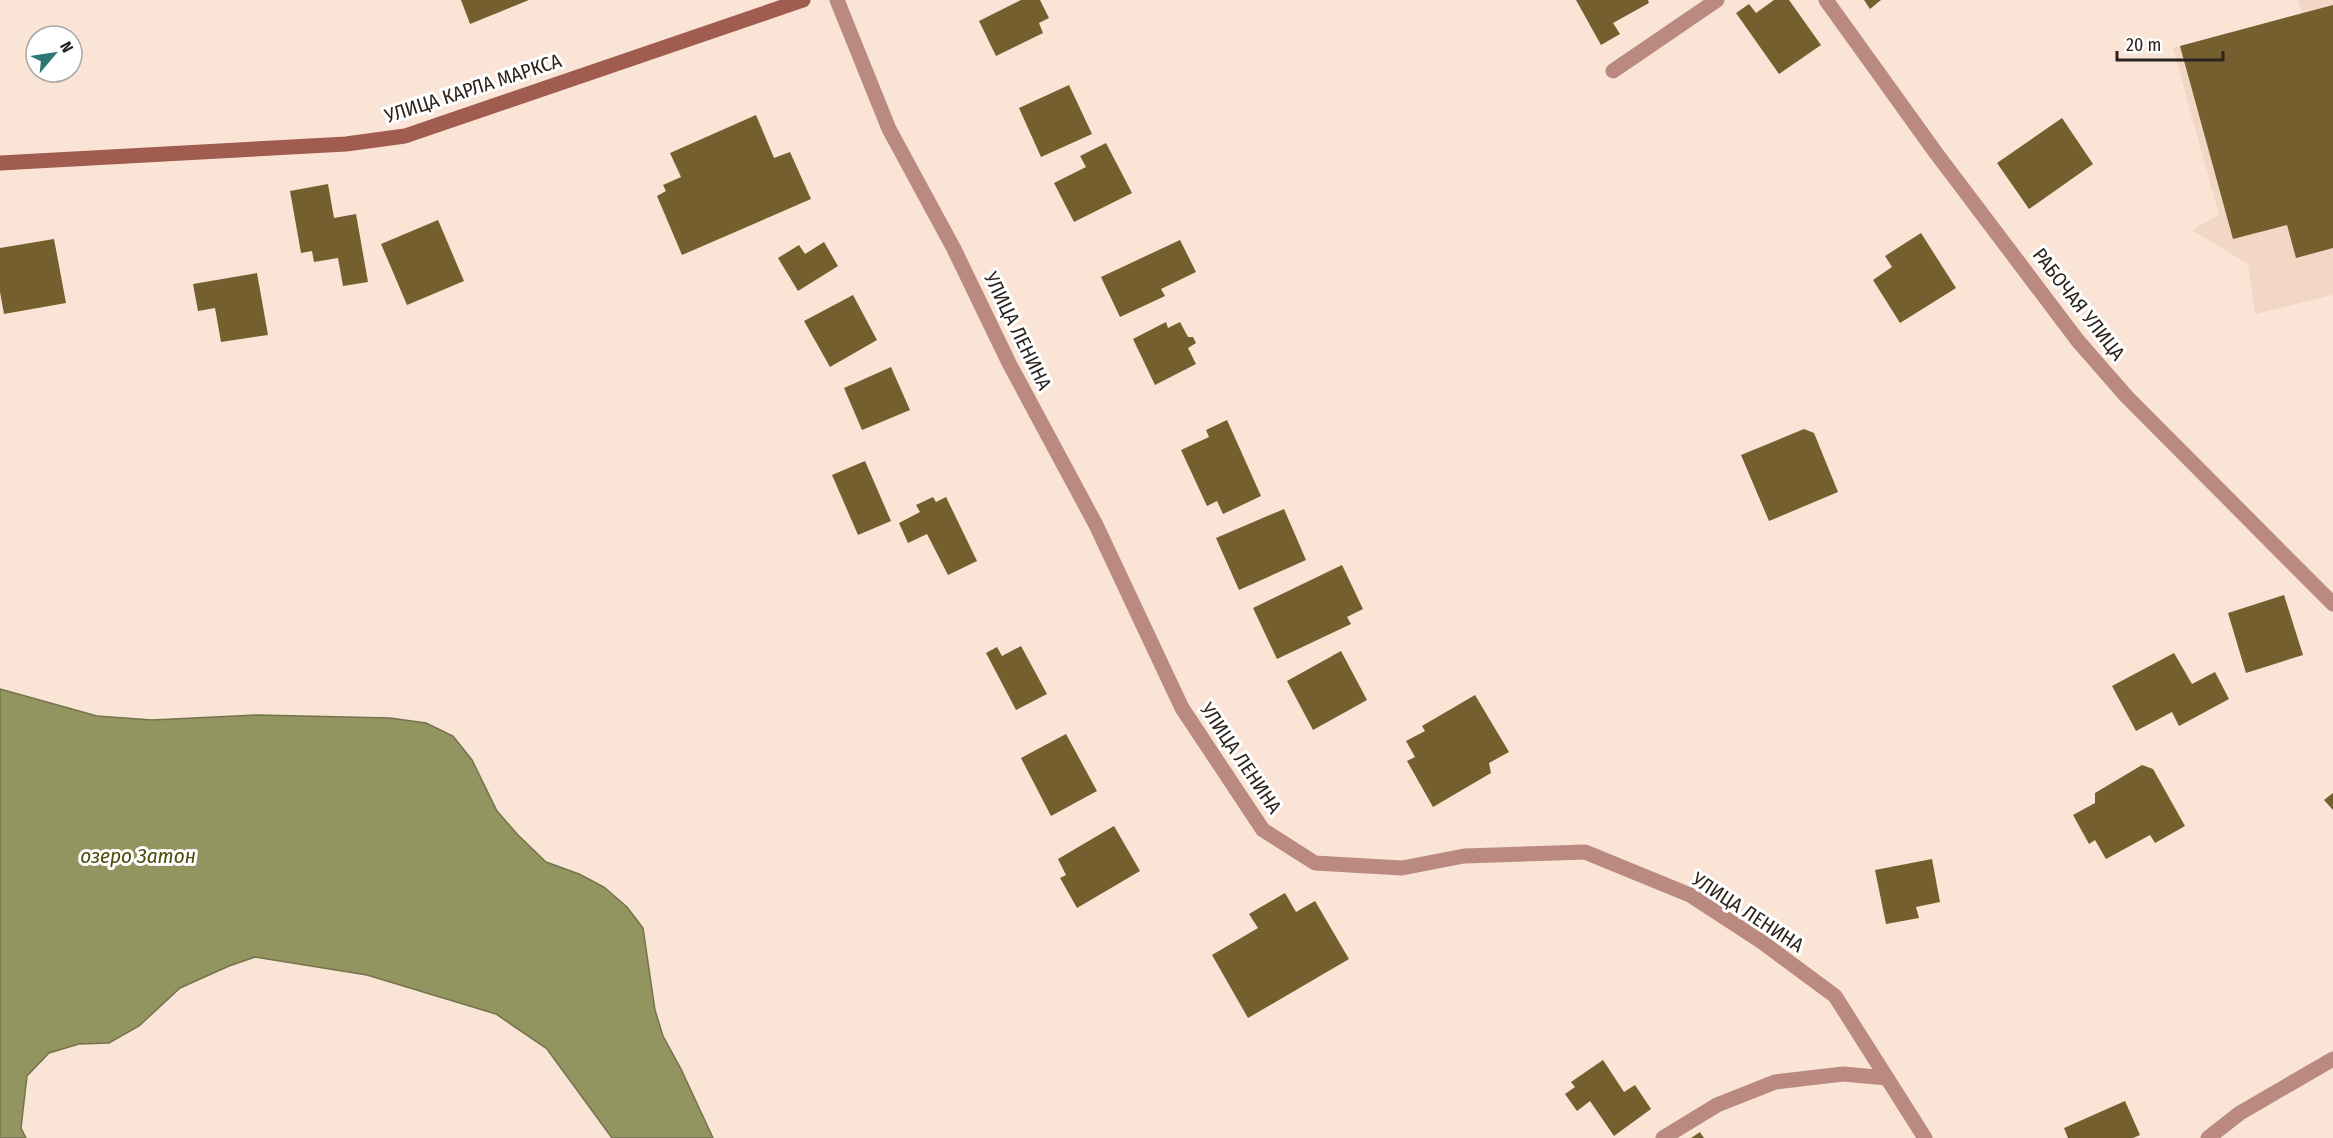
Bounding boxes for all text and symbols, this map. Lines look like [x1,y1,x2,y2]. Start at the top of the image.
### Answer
north arrow [24,24,84,84]
scale bar [2117,24,2224,62]
text: 20 m [2126,34,2161,56]
text: N [56,38,77,56]
street label: УЛИЦА КАРЛА МАРКСА [381,48,565,128]
street label: РАБОЧАЯ УЛИЦА [2028,243,2131,365]
street label: УЛИЦА ЛЕНИНА [979,267,1057,394]
street label: УЛИЦА ЛЕНИНА [1195,697,1287,818]
water label: озеро Затон [80,843,196,869]
street label: УЛИЦА ЛЕНИНА [1687,866,1809,957]

